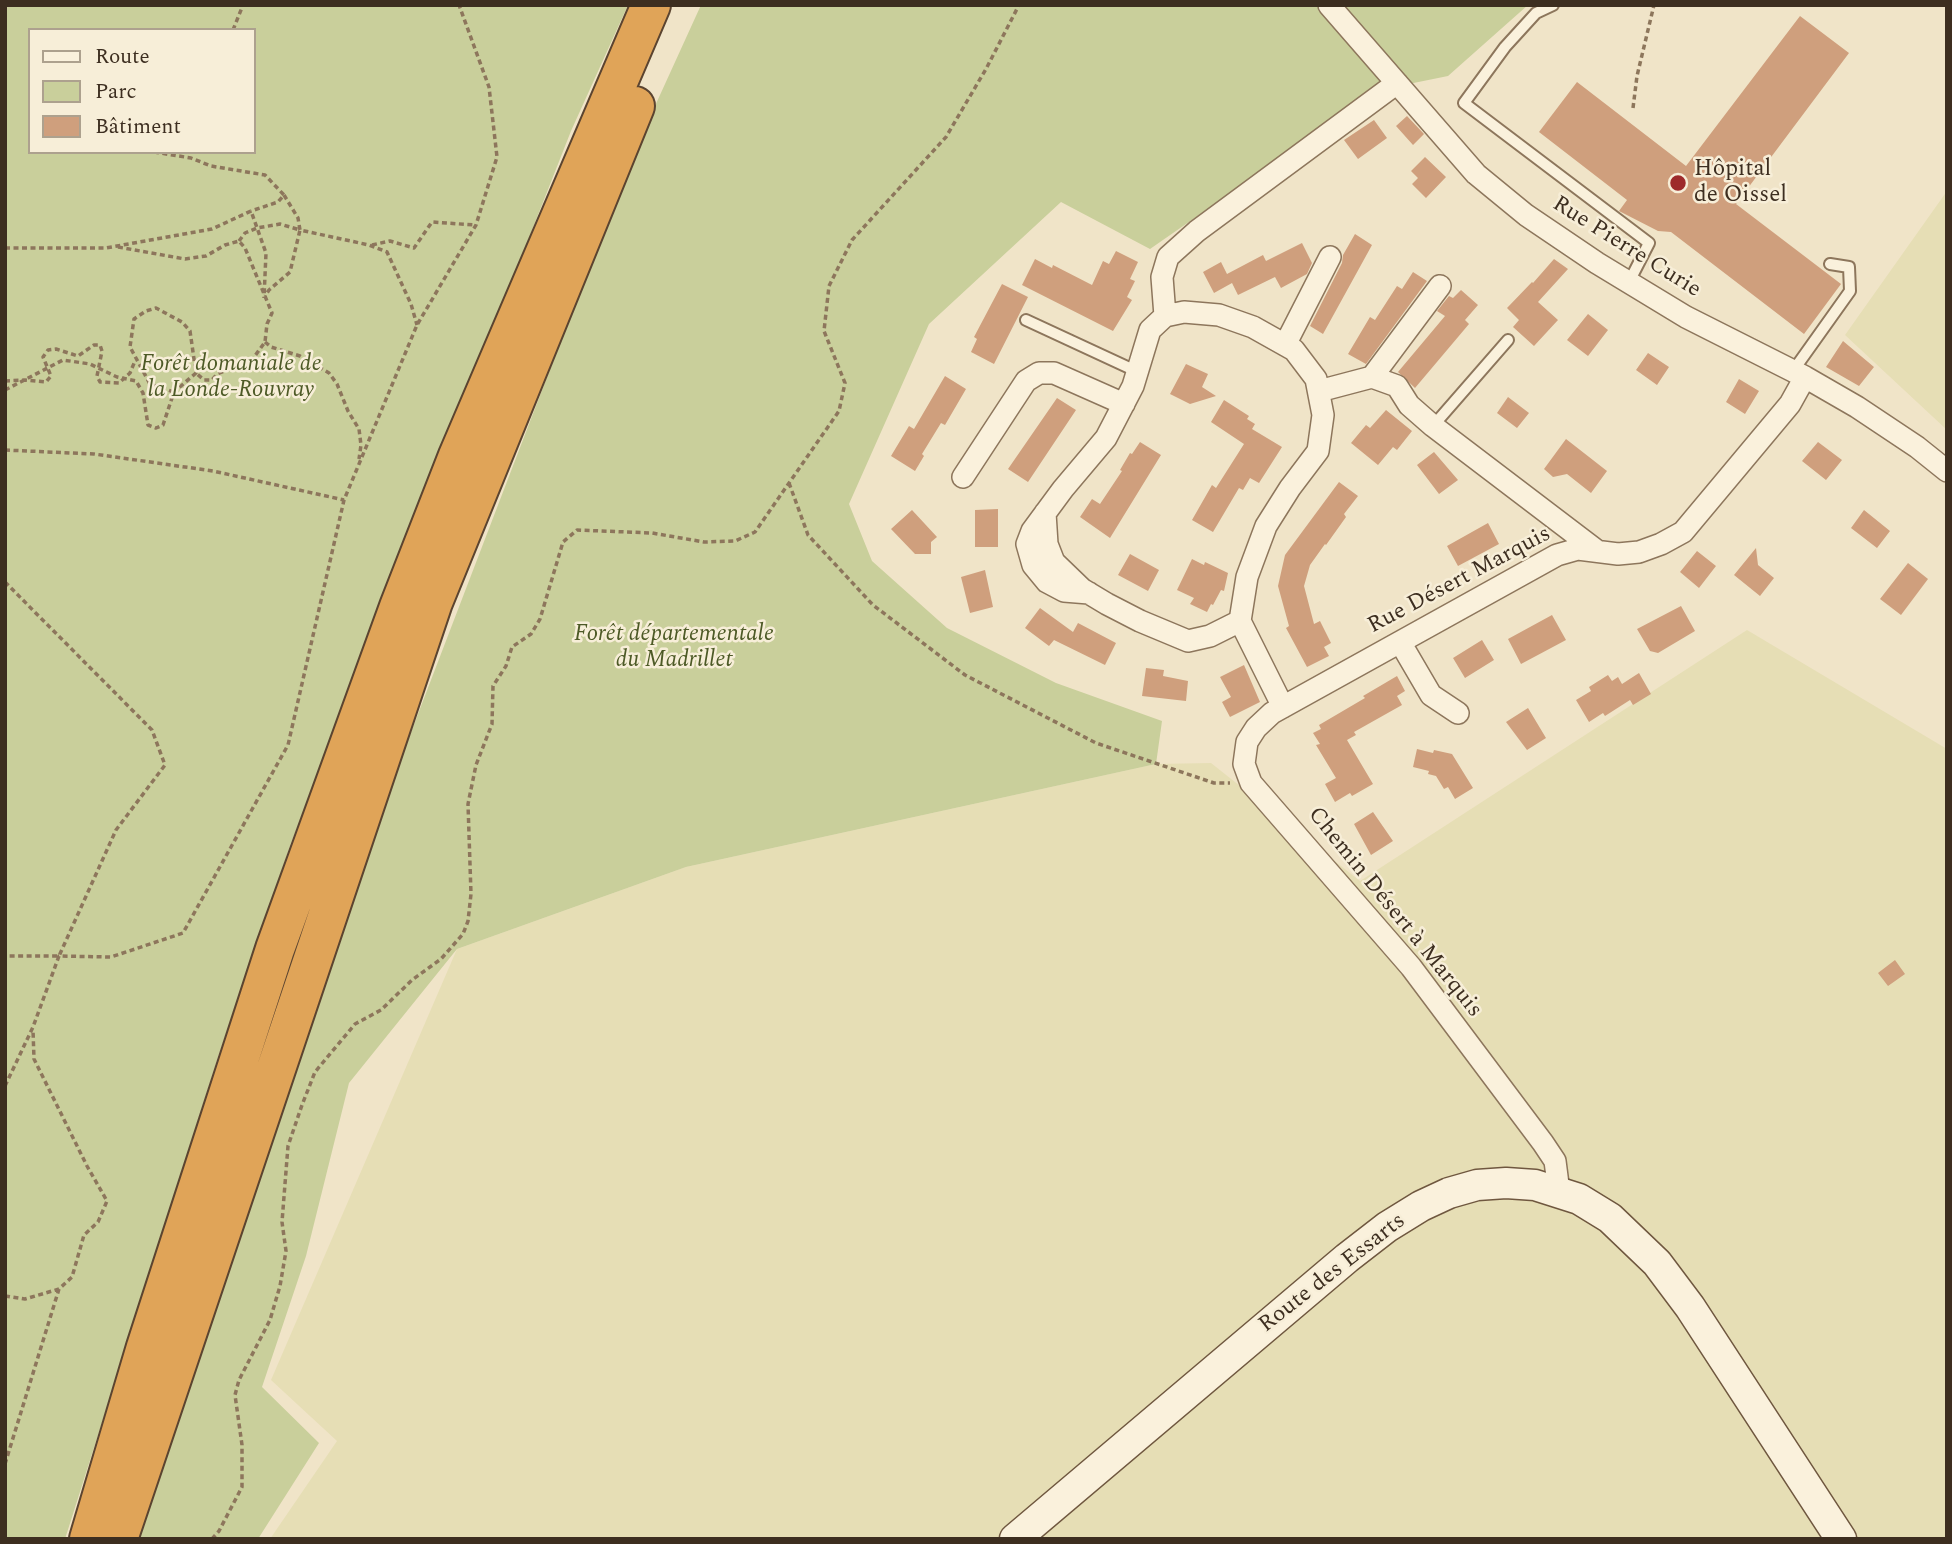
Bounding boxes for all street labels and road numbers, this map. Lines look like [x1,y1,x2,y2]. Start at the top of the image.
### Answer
street label: Rue Pierre Curie [1547,191,1705,305]
street label: Rue Désert Marquis [1364,521,1556,641]
street label: Chemin Désert à Marquis [1301,802,1487,1024]
street label: Route des Essarts [1254,1208,1412,1340]

